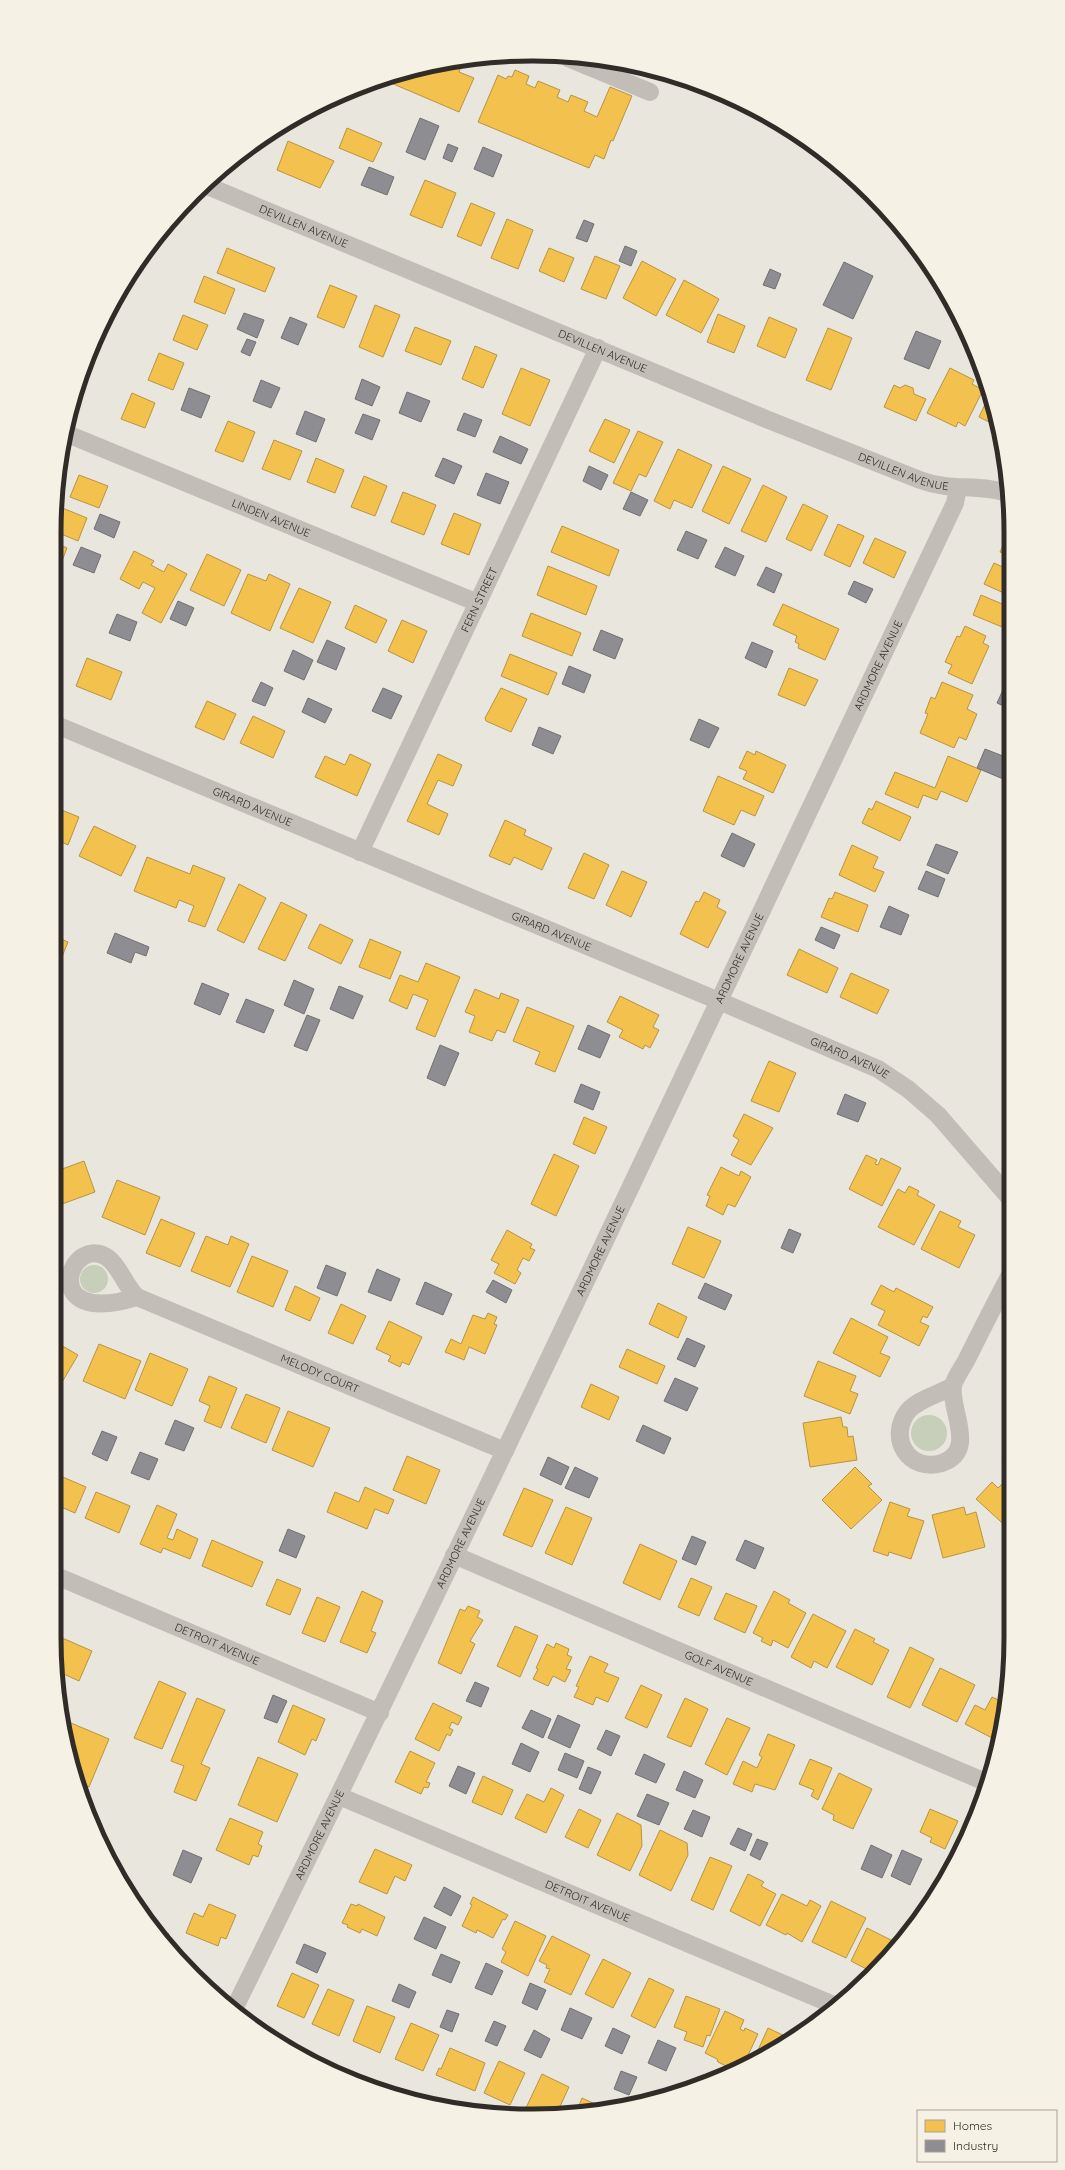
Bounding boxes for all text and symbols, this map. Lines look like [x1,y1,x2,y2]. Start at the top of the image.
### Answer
street label: DEVILLEN AVENUE [257,201,350,251]
street label: DEVILLEN AVENUE [556,326,649,376]
street label: DEVILLEN AVENUE [856,449,949,493]
street label: LINDEN AVENUE [230,495,313,540]
street label: FERN STREET [458,565,501,634]
street label: ARDMORE AVENUE [851,618,905,713]
street label: GIRARD AVENUE [211,784,294,829]
street label: GIRARD AVENUE [510,908,593,954]
street label: ARDMORE AVENUE [712,911,767,1006]
street label: GIRARD AVENUE [808,1034,892,1082]
street label: ARDMORE AVENUE [573,1203,628,1298]
street label: MELODY COURT [279,1351,362,1396]
street label: ARDMORE AVENUE [433,1496,488,1591]
street label: DETROIT AVENUE [172,1620,262,1668]
street label: GOLF AVENUE [683,1647,755,1689]
street label: ARDMORE AVENUE [292,1788,347,1882]
street label: DETROIT AVENUE [543,1877,632,1925]
legend [917,2110,1057,2162]
text: Homes [953,2118,993,2133]
text: Industry [953,2138,998,2153]

